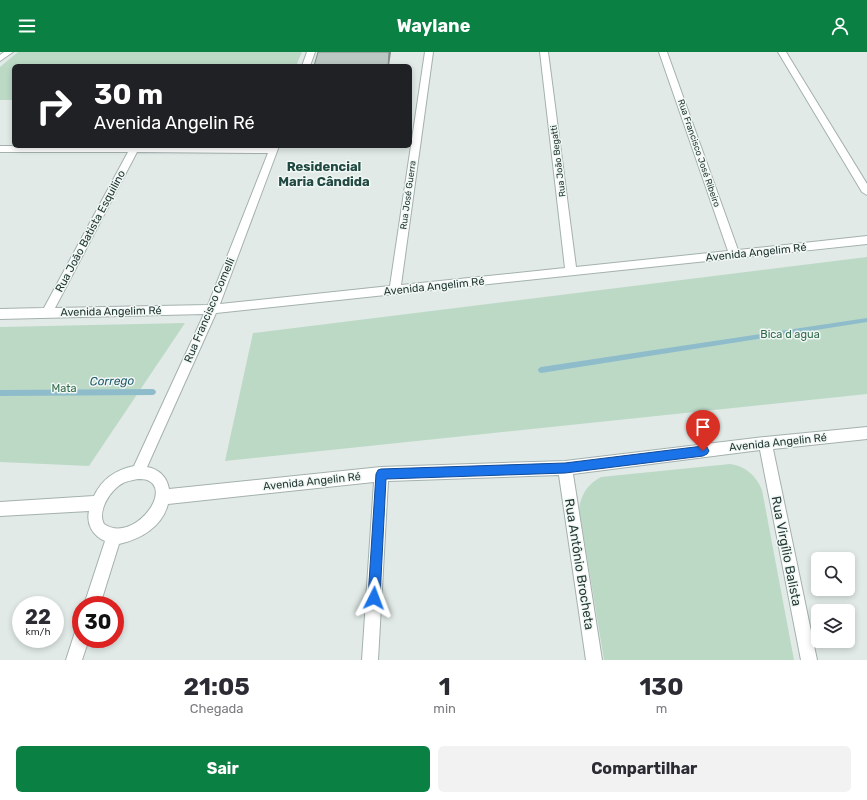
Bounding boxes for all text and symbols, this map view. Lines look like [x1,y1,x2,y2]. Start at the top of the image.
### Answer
icon: menu [16,15,38,37]
text: Waylane [397,15,470,37]
icon: person [829,15,851,37]
text: 30 m [94,78,163,111]
icon: right [28,80,80,132]
street label: Rua Francisco José Ribeiro [676,98,722,208]
text: Avenida Angelin Ré [94,112,255,134]
street label: Rua João Begatti [549,125,567,197]
district label: Residencial Maria Cândida [278,159,370,189]
street label: Rua José Guerra [398,160,418,230]
street label: Rua João Batista Esquilino [53,168,128,295]
street label: Avenida Angelim Ré [705,241,807,264]
street label: Rua Francisco Comelli [181,256,237,365]
street label: Avenida Angelim Ré [383,275,485,298]
street label: Avenida Angelim Ré [60,304,162,319]
park label: Bica d agua [760,328,820,341]
water label: Corrego [90,374,135,388]
park label: Mata [51,382,77,395]
pin [686,410,720,451]
icon: arrive [692,416,714,438]
street label: Avenida Angelin Ré [729,431,828,454]
street label: Avenida Angelin Ré [263,470,362,493]
street label: Rua Virgílio Balista [768,495,805,608]
street label: Rua Antônio Brocheta [562,497,597,631]
map controls [811,552,855,648]
button: search [811,552,855,596]
position arrow [353,577,395,619]
speed limit sign: 30 [72,596,124,648]
button: layers [811,604,855,648]
text: 22 [25,605,51,629]
text: km/h [26,626,50,638]
text: 21:05 [183,673,250,701]
text: 1 [439,673,451,701]
text: 130 [639,673,684,701]
text: Chegada [190,701,244,716]
text: min [433,701,456,716]
text: m [656,701,667,716]
button: Sair [16,746,430,792]
button: Compartilhar [438,746,851,792]

